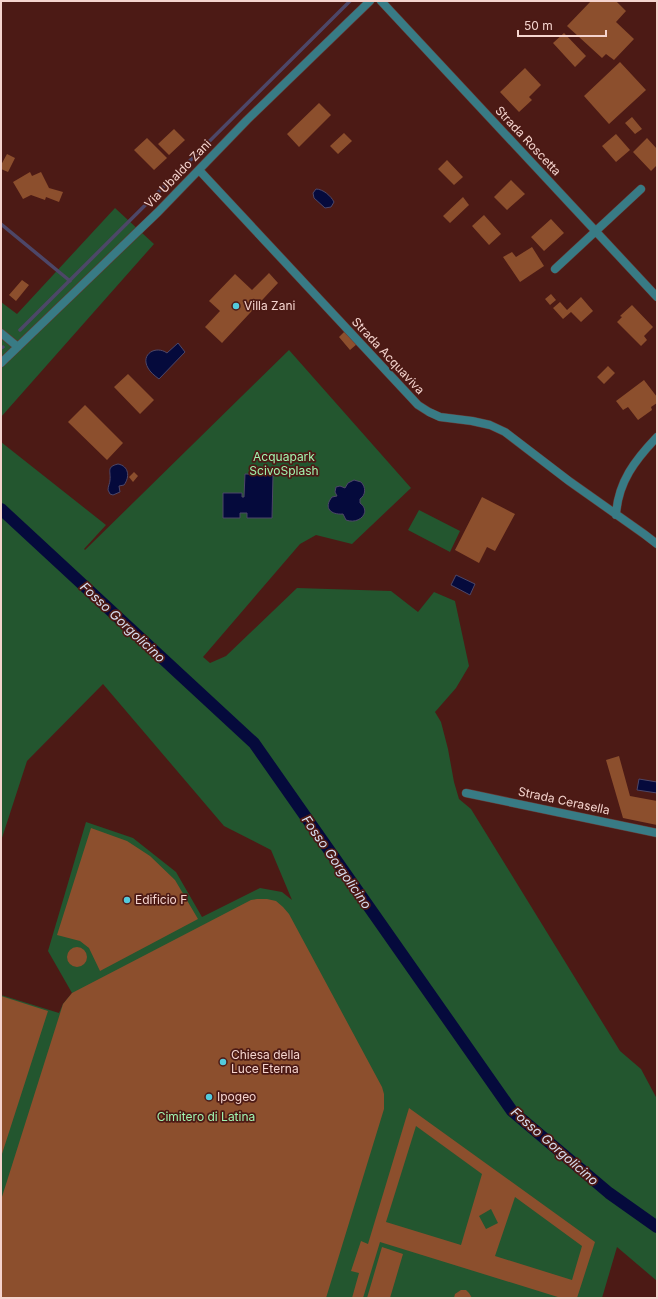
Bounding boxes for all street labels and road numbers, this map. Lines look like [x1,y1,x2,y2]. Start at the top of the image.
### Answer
street label: Strada Roscetta [492,103,564,179]
street label: Via Ubaldo Zani [141,136,214,211]
street label: Strada Acquaviva [349,314,428,397]
street label: Strada Cerasella [517,783,611,818]

